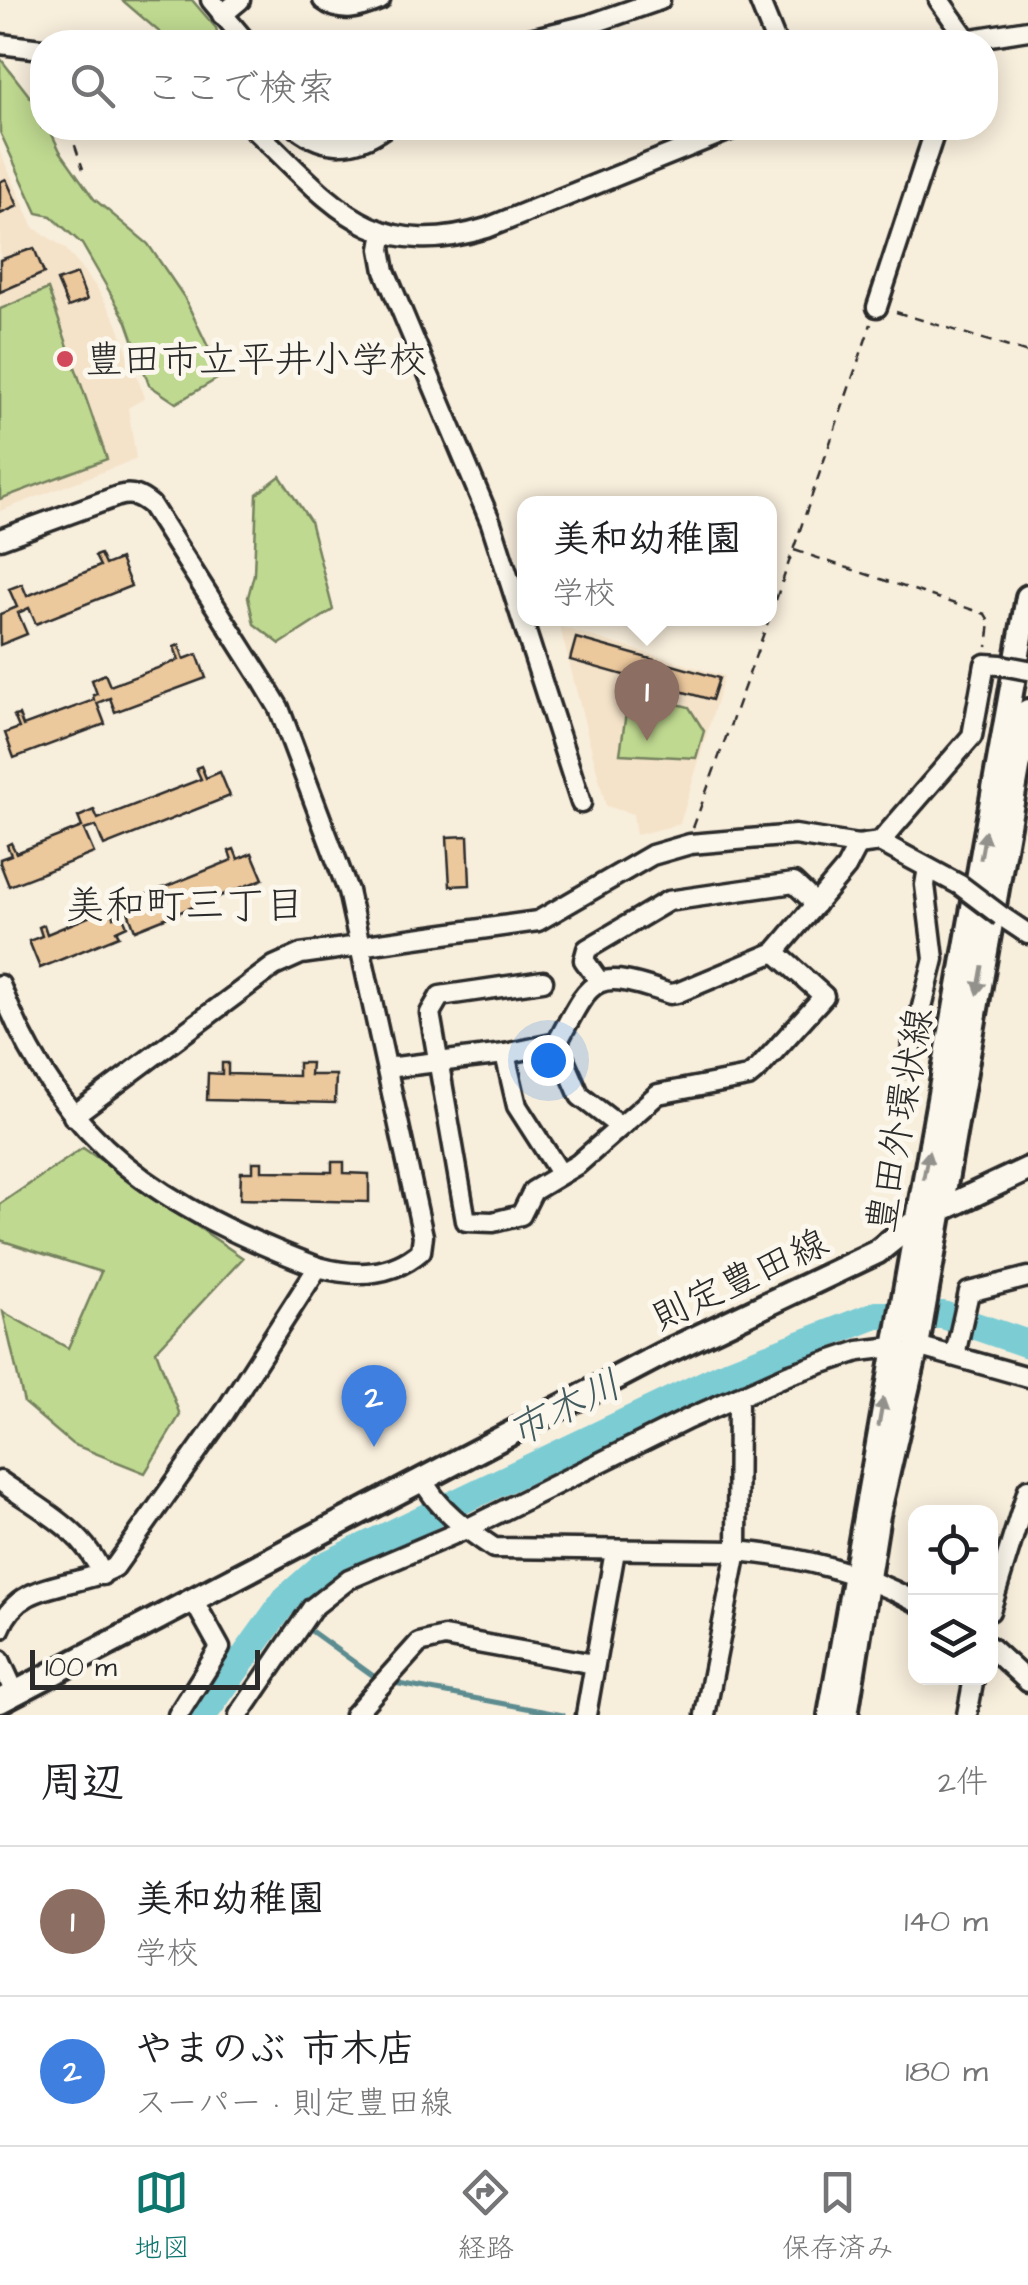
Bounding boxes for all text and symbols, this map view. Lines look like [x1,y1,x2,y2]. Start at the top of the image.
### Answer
search box [30,30,998,140]
icon: search [65,58,120,113]
text: ここで検索 [145,63,335,115]
place label: 豊田市立平井小学校 [85,335,427,387]
marker: 豊田市立平井小学校 [54,348,76,370]
popup [517,496,777,626]
text: 美和幼稚園 [552,514,742,566]
text: 学校 [552,571,616,616]
pin: 1 [614,658,680,741]
one-way arrow [976,829,991,860]
district label: 美和町三丁目 [65,879,305,934]
one-way arrow [972,964,987,996]
street label: 豊田外環状線 [856,1004,946,1237]
your location [523,1035,574,1086]
one-way arrow [919,1149,934,1180]
street label: 則定豊田線 [643,1217,837,1345]
water label: 市木川 [499,1358,631,1460]
pin: 2 [342,1364,406,1447]
one-way arrow [874,1396,889,1427]
map controls [908,1505,998,1685]
button: locate [908,1505,998,1595]
button: layers [908,1595,998,1685]
scale bar [30,1645,260,1690]
text: 100 m [45,1648,117,1687]
text: 周辺 [40,1755,124,1813]
text: 2件 [938,1760,988,1805]
text: 美和幼稚園 [135,1874,325,1926]
text: 1 [70,1899,75,1944]
text: 140 m [904,1899,988,1944]
text: 学校 [135,1931,199,1976]
text: やまのぶ 市木店 [135,2024,415,2076]
text: 2 [63,2049,82,2094]
text: 180 m [905,2049,988,2094]
text: スーパー · 則定豊田線 [135,2081,452,2126]
tab: 地図 [134,2165,190,2268]
tab: 経路 [458,2165,514,2268]
tab: 保存済み [782,2165,894,2268]

